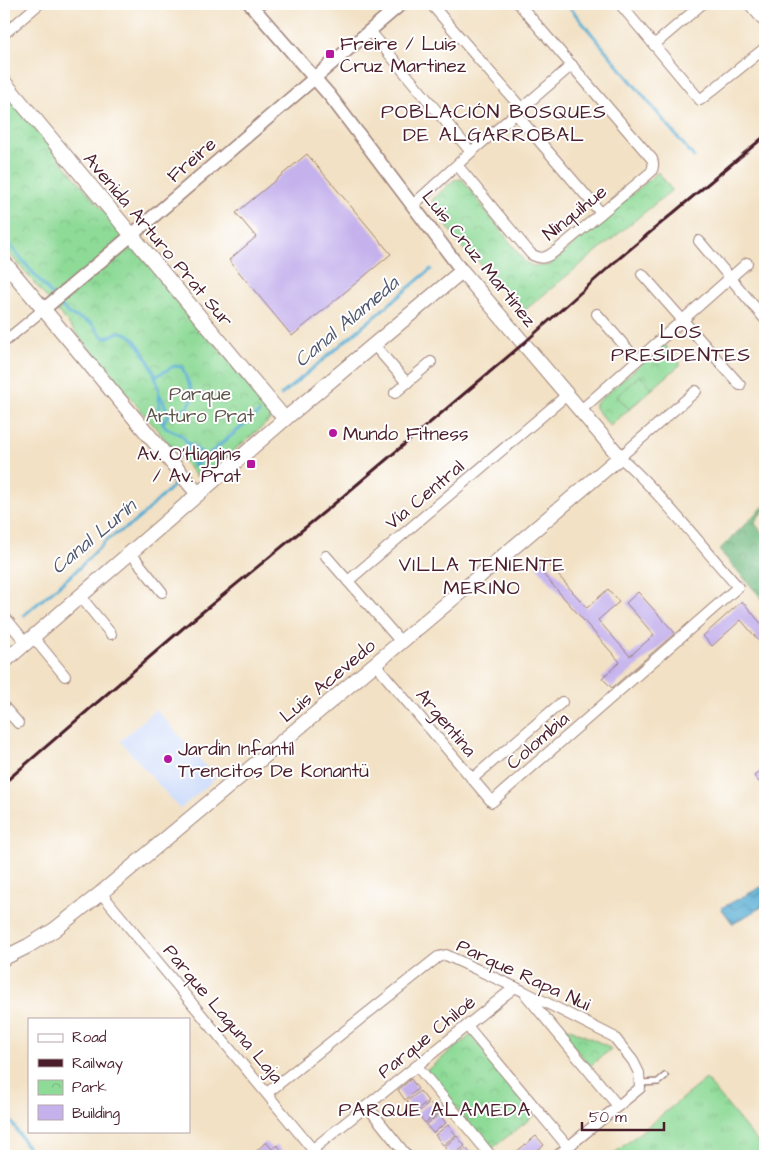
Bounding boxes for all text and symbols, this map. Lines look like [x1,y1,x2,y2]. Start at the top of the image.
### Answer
place label: Freire / Luis Cruz Martinez [340,31,467,80]
marker: Freire / Luis Cruz Martinez [324,48,336,60]
district label: POBLACIÓN BOSQUES DE ALGARROBAL [381,98,607,149]
street label: Freire [161,131,223,189]
street label: Avenida Arturo Prat Sur [77,147,239,333]
street label: Ninquihue [537,179,613,248]
street label: Luis Cruz Martínez [415,185,543,334]
water label: Canal Alameda [288,269,406,374]
district label: LOS PRESIDENTES [611,318,751,369]
park label: Parque Arturo Prat [146,381,255,430]
place label: Mundo Fitness [343,421,468,448]
marker: Mundo Fitness [327,427,339,439]
place label: Av. O'Higgins / Av. Prat [137,441,241,490]
street label: Vía Central [379,454,470,536]
marker: Av. O'Higgins / Av. Prat [245,458,257,470]
water label: Canal Lurín [45,491,144,581]
district label: VILLA TENIENTE MERINO [399,551,565,602]
street label: Luis Acevedo [274,633,382,729]
street label: Argentina [408,683,483,764]
street label: Colombia [501,706,576,776]
place label: Jardin Infantíl Trencitos De Konantü [178,736,369,785]
marker: Jardin Infantíl Trencitos De Konantü [162,753,174,765]
street label: Parque Rapa Nui [452,932,595,1018]
street label: Parque Laguna Laja [156,938,289,1090]
street label: Parque Chiloé [372,989,482,1085]
legend [28,1018,190,1132]
text: Road [72,1027,107,1048]
text: Railway [72,1053,123,1075]
text: Park [72,1077,107,1098]
district label: PARQUE ALAMEDA [339,1096,531,1124]
scale bar [582,1100,664,1132]
text: Building [72,1103,120,1125]
text: 50 m [589,1107,627,1128]

